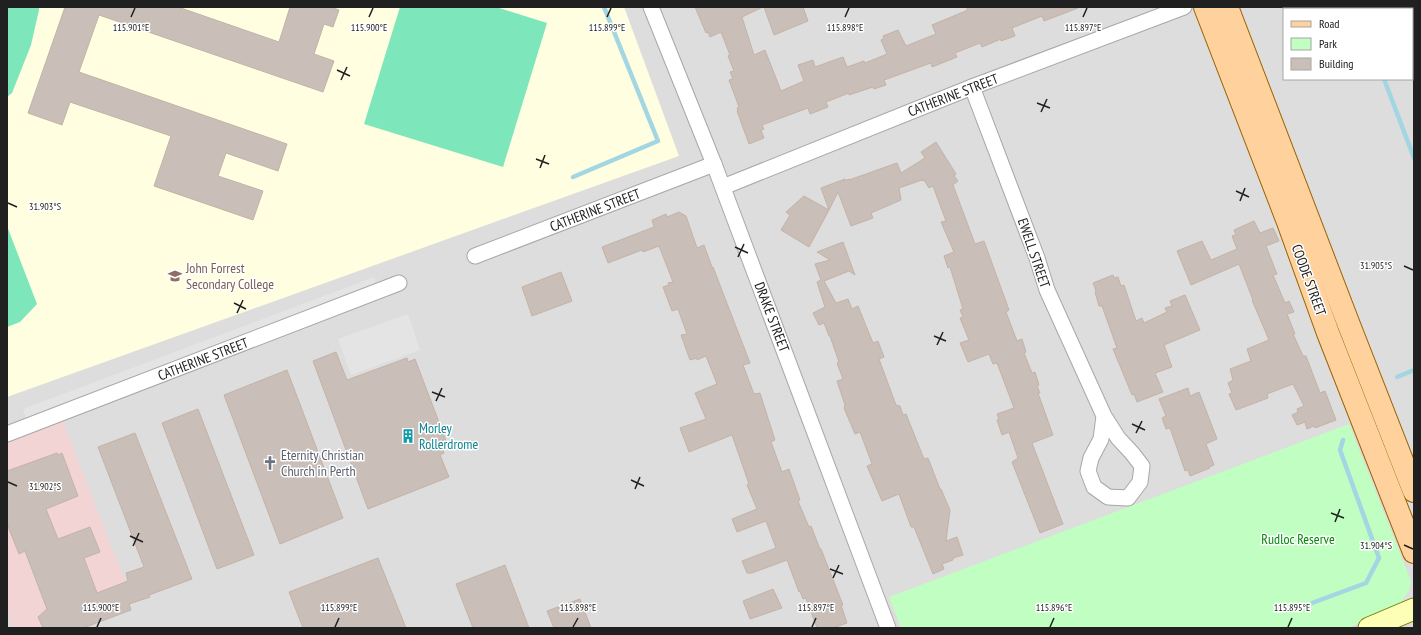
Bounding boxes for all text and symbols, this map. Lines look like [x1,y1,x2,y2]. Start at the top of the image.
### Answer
legend [1283,8,1413,80]
text: Road [1319,16,1339,31]
text: 115.901°E [113,21,149,34]
text: 115.900°E [351,21,387,34]
text: 115.899°E [589,21,625,34]
text: 115.898°E [827,21,863,34]
text: 115.897°E [1065,21,1101,34]
text: Park [1319,36,1337,51]
text: Building [1319,56,1354,71]
street label: CATHERINE STREET [905,69,1001,121]
street label: CATHERINE STREET [547,184,643,236]
text: 31.903°S [29,200,61,213]
street label: EWELL STREET [1014,216,1055,291]
street label: COODE STREET [1288,242,1331,319]
place label: John Forrest Secondary College [185,259,274,293]
text: 31.905°S [1360,259,1392,272]
school or university icon: John Forrest Secondary College [167,268,183,284]
street label: DRAKE STREET [750,279,794,355]
street label: CATHERINE STREET [155,333,251,385]
place label: Morley Rollerdrome [419,419,478,453]
building icon: Morley Rollerdrome [400,428,416,444]
place label: Eternity Christian Church in Perth [281,446,364,480]
church icon: Eternity Christian Church in Perth [262,455,278,471]
text: 31.902°S [29,480,61,493]
park label: Rudloc Reserve [1261,530,1335,548]
text: 31.904°S [1360,539,1392,552]
text: 115.900°E [83,601,119,614]
text: 115.899°E [321,601,357,614]
text: 115.898°E [560,601,596,614]
text: 115.897°E [798,601,834,614]
text: 115.896°E [1036,601,1072,614]
text: 115.895°E [1274,601,1310,614]

